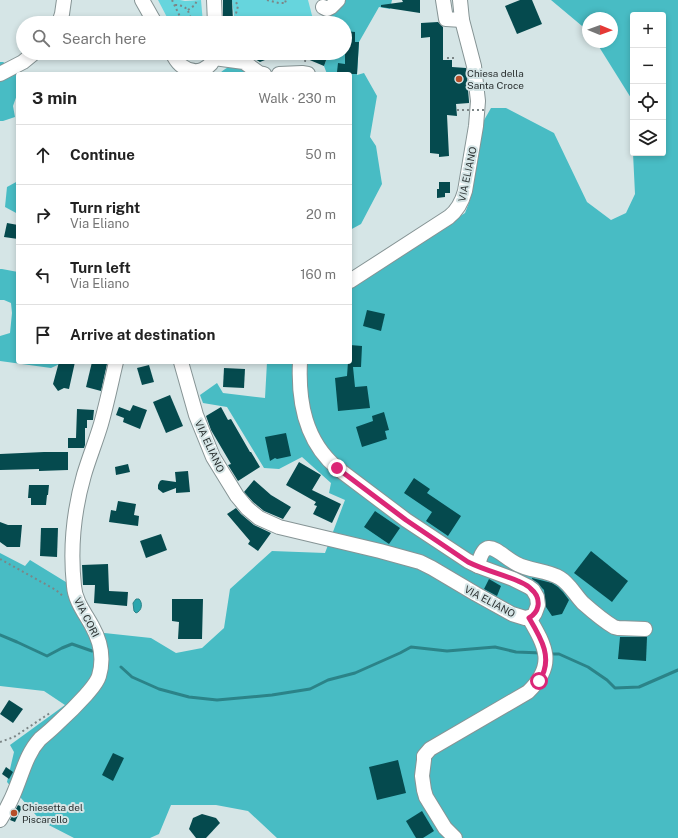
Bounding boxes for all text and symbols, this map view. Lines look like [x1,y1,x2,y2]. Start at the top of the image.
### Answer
north arrow [582,12,618,48]
map controls [630,12,666,156]
button: + [630,12,666,48]
search box [16,16,352,60]
icon: search [30,27,52,49]
text: Search here [62,30,146,47]
button: − [630,48,666,84]
place label: Chiesa della Santa Croce [467,67,524,91]
marker: Chiesa della Santa Croce [454,74,464,84]
button: locate [630,84,666,120]
text: 3 min [32,88,77,108]
text: Walk · 230 m [258,91,336,106]
button: layers [630,120,666,156]
icon: ahead [32,144,54,166]
street label: VIA ELIANO [455,145,479,203]
text: Continue [70,146,135,163]
text: 50 m [305,147,336,162]
text: Turn right [70,199,140,216]
icon: right [32,204,54,226]
text: 20 m [306,207,336,222]
text: Via Eliano [70,216,129,231]
text: Turn left [70,259,131,276]
icon: left [32,264,54,286]
text: 160 m [300,267,336,282]
text: Via Eliano [70,276,129,291]
icon: arrive [32,324,54,346]
text: Arrive at destination [70,326,215,343]
street label: VIA ELIANO [193,418,227,474]
route end [328,459,346,477]
street label: VIA ELIANO [462,583,518,619]
street label: VIA CORI [72,595,102,639]
route start [530,672,548,690]
place label: Chiesetta del Piscarello [22,801,83,825]
marker: Chiesetta del Piscarello [9,808,19,818]

